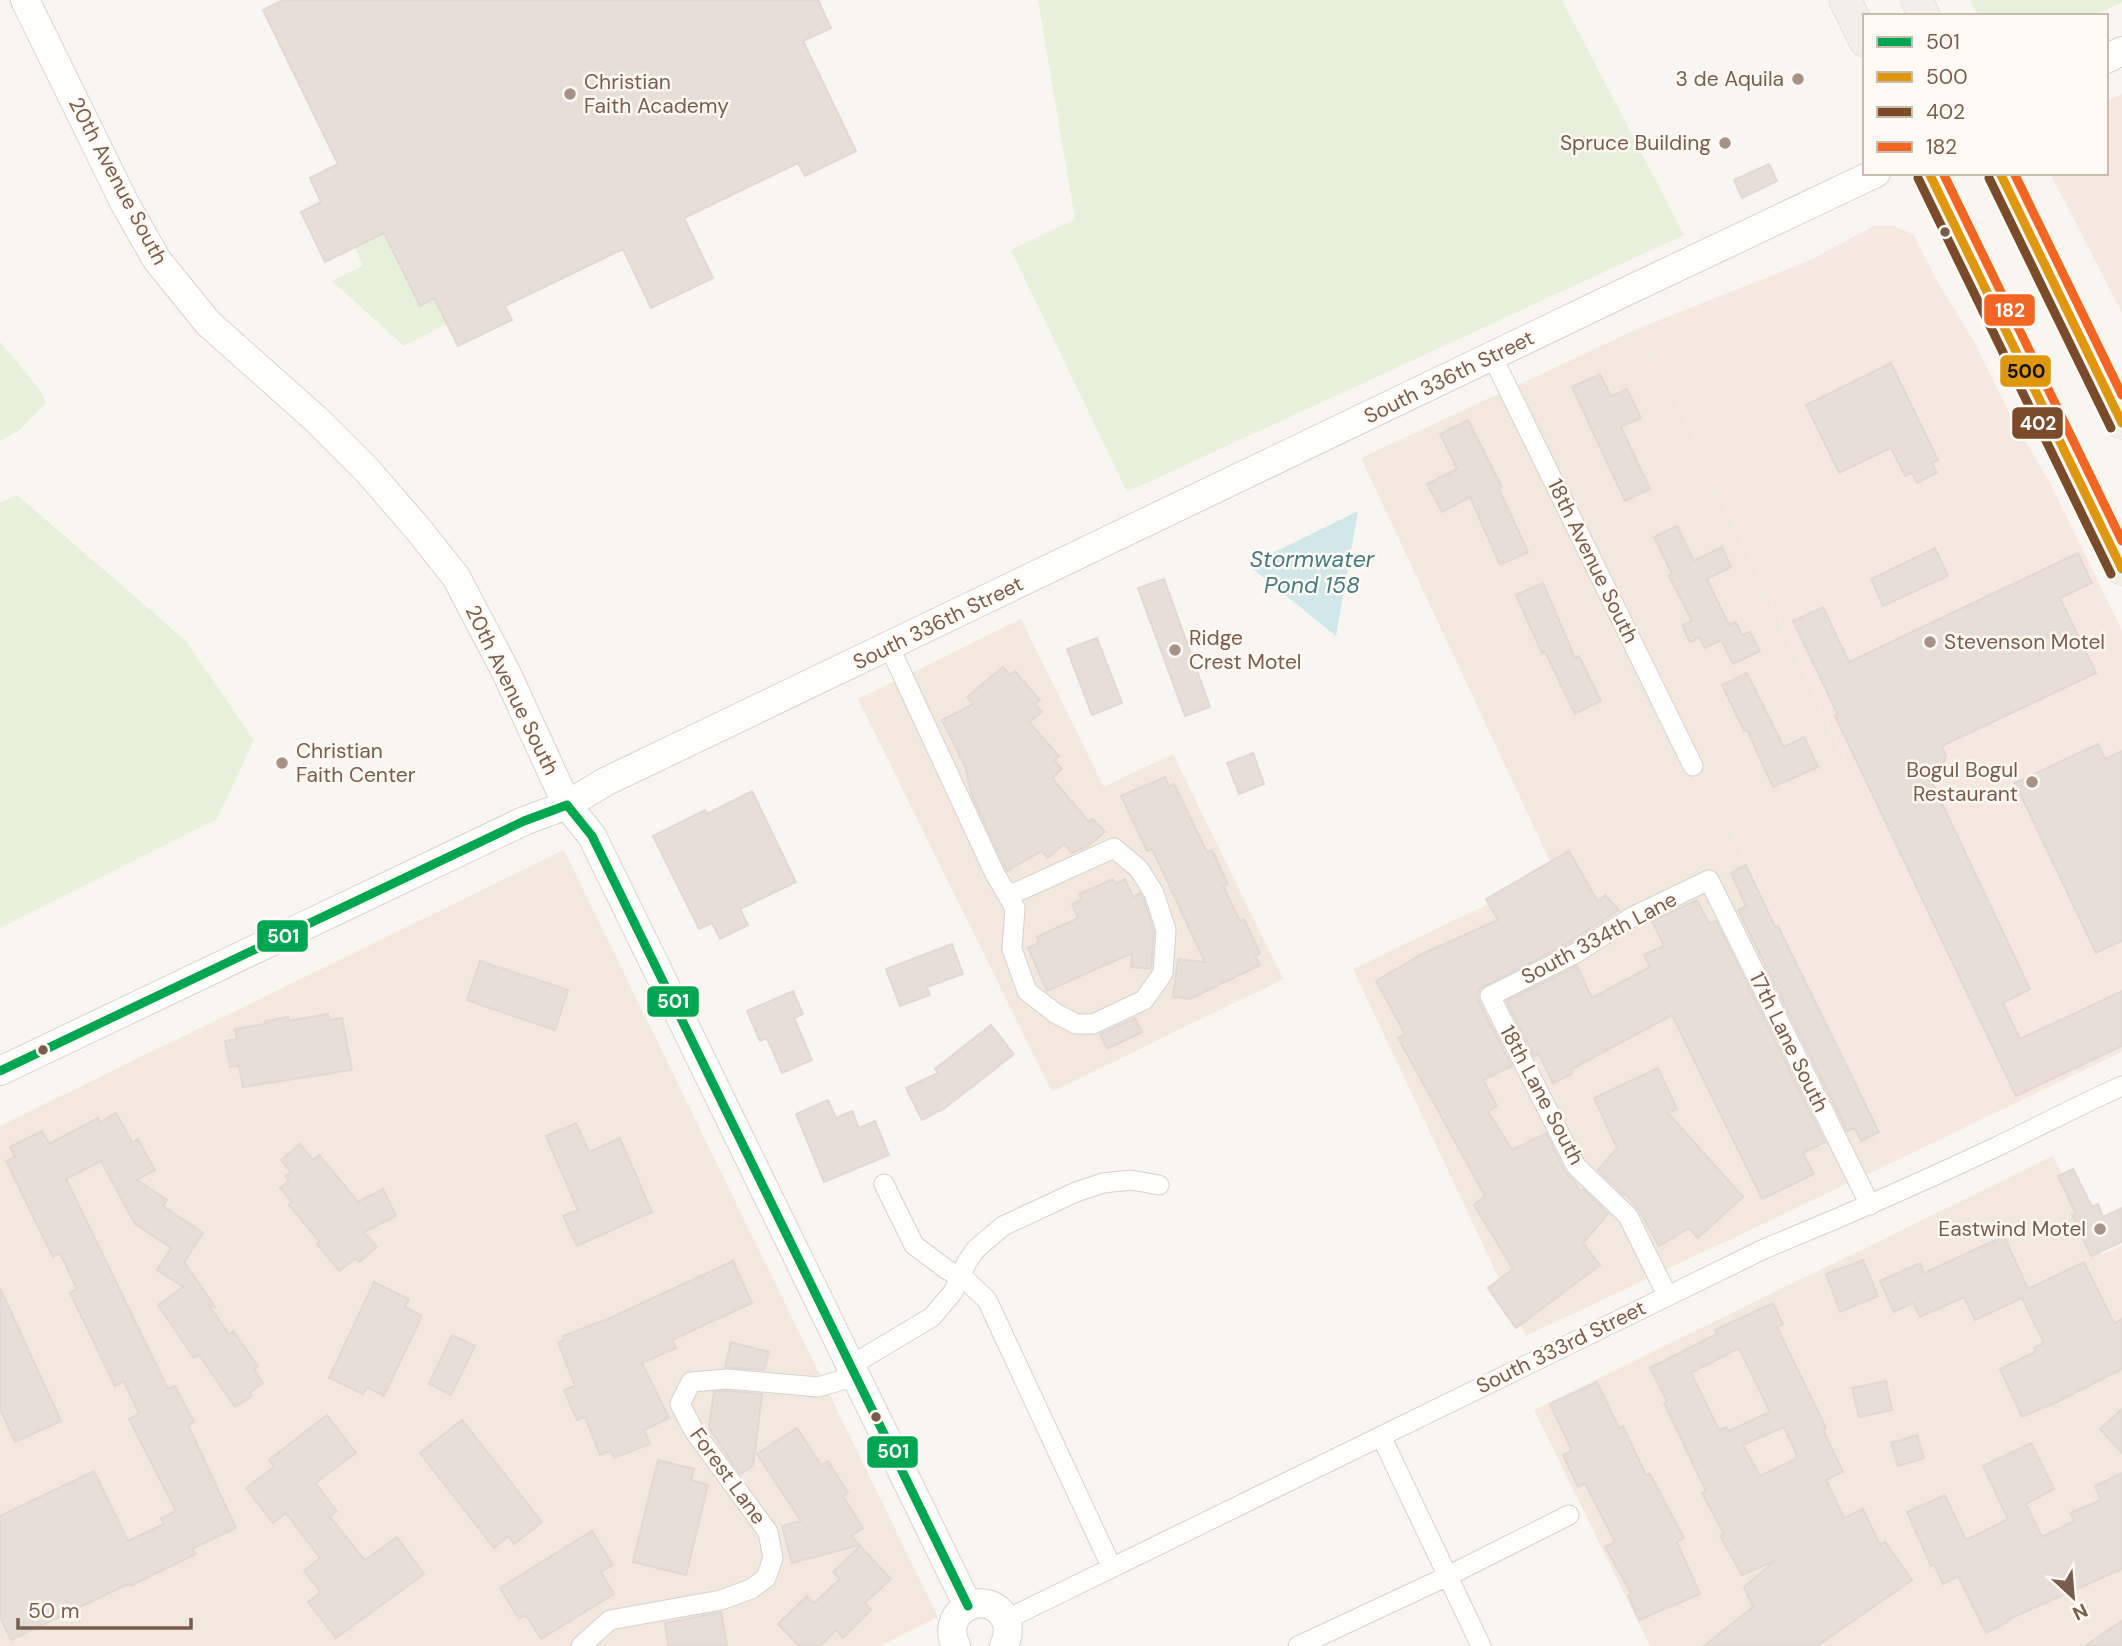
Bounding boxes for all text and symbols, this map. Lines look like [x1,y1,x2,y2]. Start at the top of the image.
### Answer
legend [1863,14,2108,175]
text: 501 [1926,28,1960,56]
text: 500 [1926,63,1968,91]
place label: 3 de Aquila [1676,65,1784,93]
place label: Christian Faith Academy [584,68,729,120]
marker: 3 de Aquila [1790,71,1806,87]
marker: Christian Faith Academy [562,86,578,102]
street label: 20th Avenue South [62,92,174,270]
text: 402 [1926,98,1965,126]
place label: Spruce Building [1560,129,1711,157]
text: 182 [1926,133,1957,161]
marker: Spruce Building [1717,135,1733,151]
unlabelled marker [1938,225,1952,239]
line badge: 182 [1983,293,2036,327]
text: 182 [1995,298,2025,323]
street label: South 336th Street [1359,324,1539,430]
line badge: 500 [1999,354,2052,388]
text: 500 [2007,359,2045,384]
line badge: 402 [2011,406,2064,440]
text: 402 [2020,411,2056,436]
street label: 18th Avenue South [1541,474,1645,648]
water label: Stormwater Pond 158 [1250,544,1376,600]
street label: South 336th Street [848,570,1028,676]
street label: 20th Avenue South [459,600,565,780]
place label: Ridge Crest Motel [1189,624,1302,676]
place label: Stevenson Motel [1944,628,2105,656]
marker: Stevenson Motel [1922,634,1938,650]
marker: Ridge Crest Motel [1167,642,1183,658]
place label: Christian Faith Center [296,737,416,789]
marker: Christian Faith Center [274,755,290,771]
place label: Bogul Bogul Restaurant [1906,756,2018,808]
marker: Bogul Bogul Restaurant [2024,774,2040,790]
street label: South 334th Lane [1516,885,1682,991]
line badge: 501 [256,919,309,953]
text: 501 [267,924,299,949]
street label: 17th Lane South [1743,967,1835,1117]
line badge: 501 [646,985,700,1018]
text: 501 [657,989,689,1014]
street label: 18th Lane South [1493,1020,1591,1170]
unlabelled marker [36,1043,50,1057]
place label: Eastwind Motel [1938,1215,2086,1243]
marker: Eastwind Motel [2092,1221,2108,1237]
street label: South 333rd Street [1472,1294,1650,1400]
unlabelled marker [869,1410,883,1424]
street label: Forest Lane [683,1422,773,1530]
line badge: 501 [866,1435,919,1469]
text: 501 [877,1439,909,1464]
north arrow [2038,1562,2108,1632]
scale bar [18,1586,191,1630]
text: 50 m [28,1597,79,1625]
text: N [2069,1598,2092,1626]

